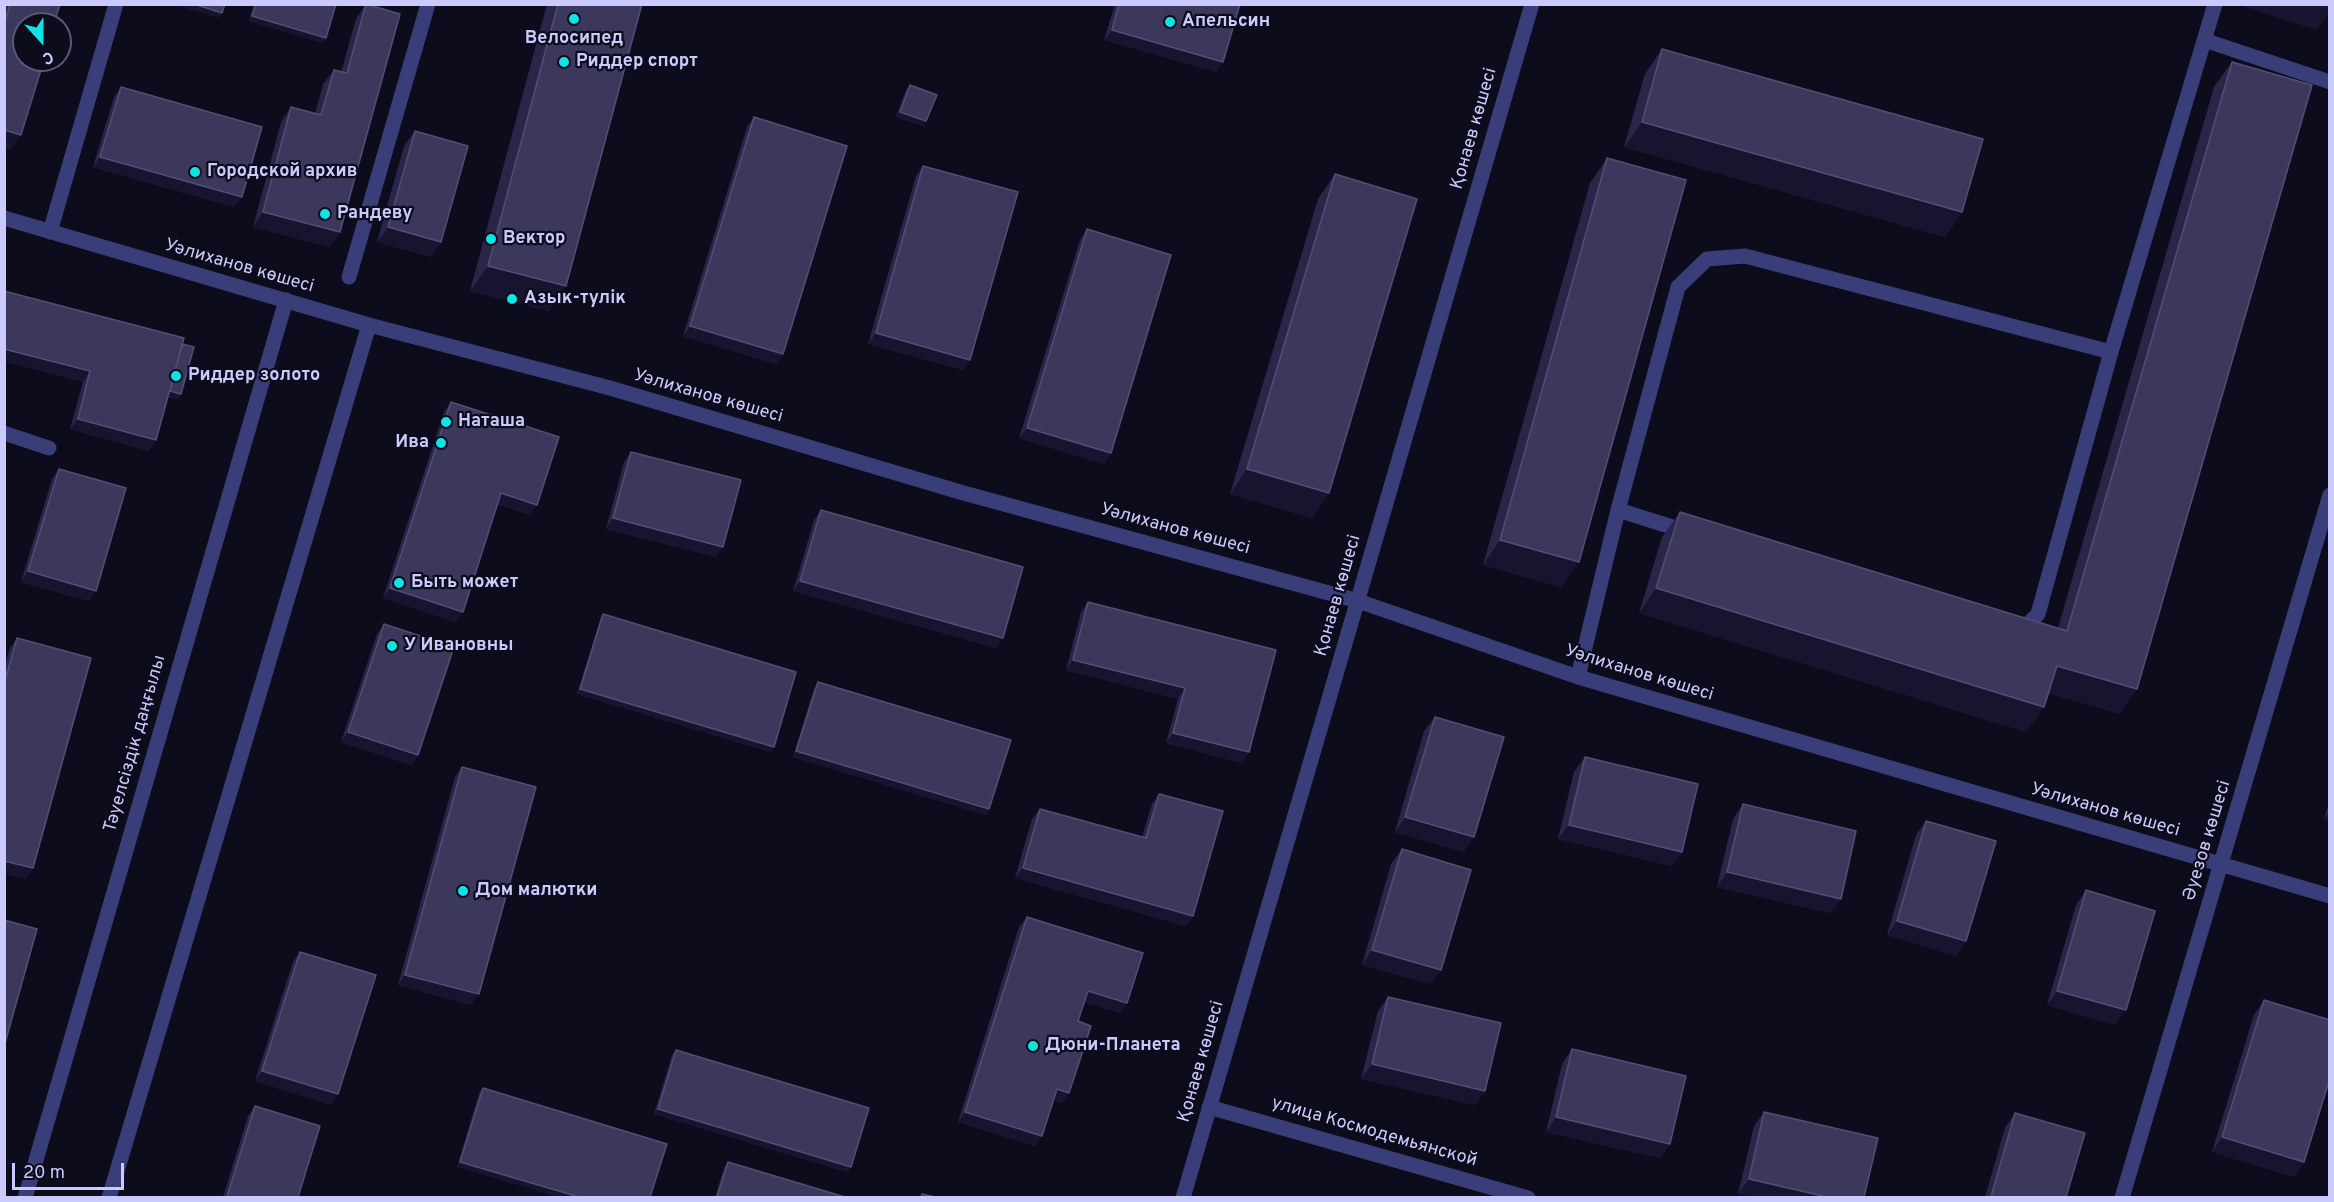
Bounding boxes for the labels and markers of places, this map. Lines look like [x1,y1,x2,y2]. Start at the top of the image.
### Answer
place label: Апельсин [1182,11,1270,33]
marker: Велосипед [567,12,581,26]
marker: Апельсин [1163,15,1177,29]
place label: Велосипед [525,28,623,50]
place label: Риддер спорт [576,51,698,73]
marker: Риддер спорт [557,55,571,69]
place label: Городской архив [207,161,357,183]
marker: Городской архив [188,165,202,179]
place label: Рандеву [337,203,413,225]
marker: Рандеву [318,207,332,221]
place label: Вектор [503,228,565,250]
marker: Вектор [484,232,498,246]
place label: Азык-тулiк [524,288,626,310]
marker: Азык-тулiк [505,292,519,306]
place label: Риддер золото [188,365,320,387]
marker: Риддер золото [169,369,183,383]
place label: Наташа [458,411,525,433]
marker: Наташа [439,415,453,429]
place label: Ива [395,432,429,454]
marker: Ива [434,436,448,450]
place label: Быть может [411,572,518,594]
marker: Быть может [392,576,406,590]
place label: У Ивановны [404,635,513,657]
marker: У Ивановны [385,639,399,653]
place label: Дом малютки [475,880,597,902]
marker: Дом малютки [456,884,470,898]
place label: Дюни-Планета [1045,1035,1180,1057]
marker: Дюни-Планета [1026,1039,1040,1053]

